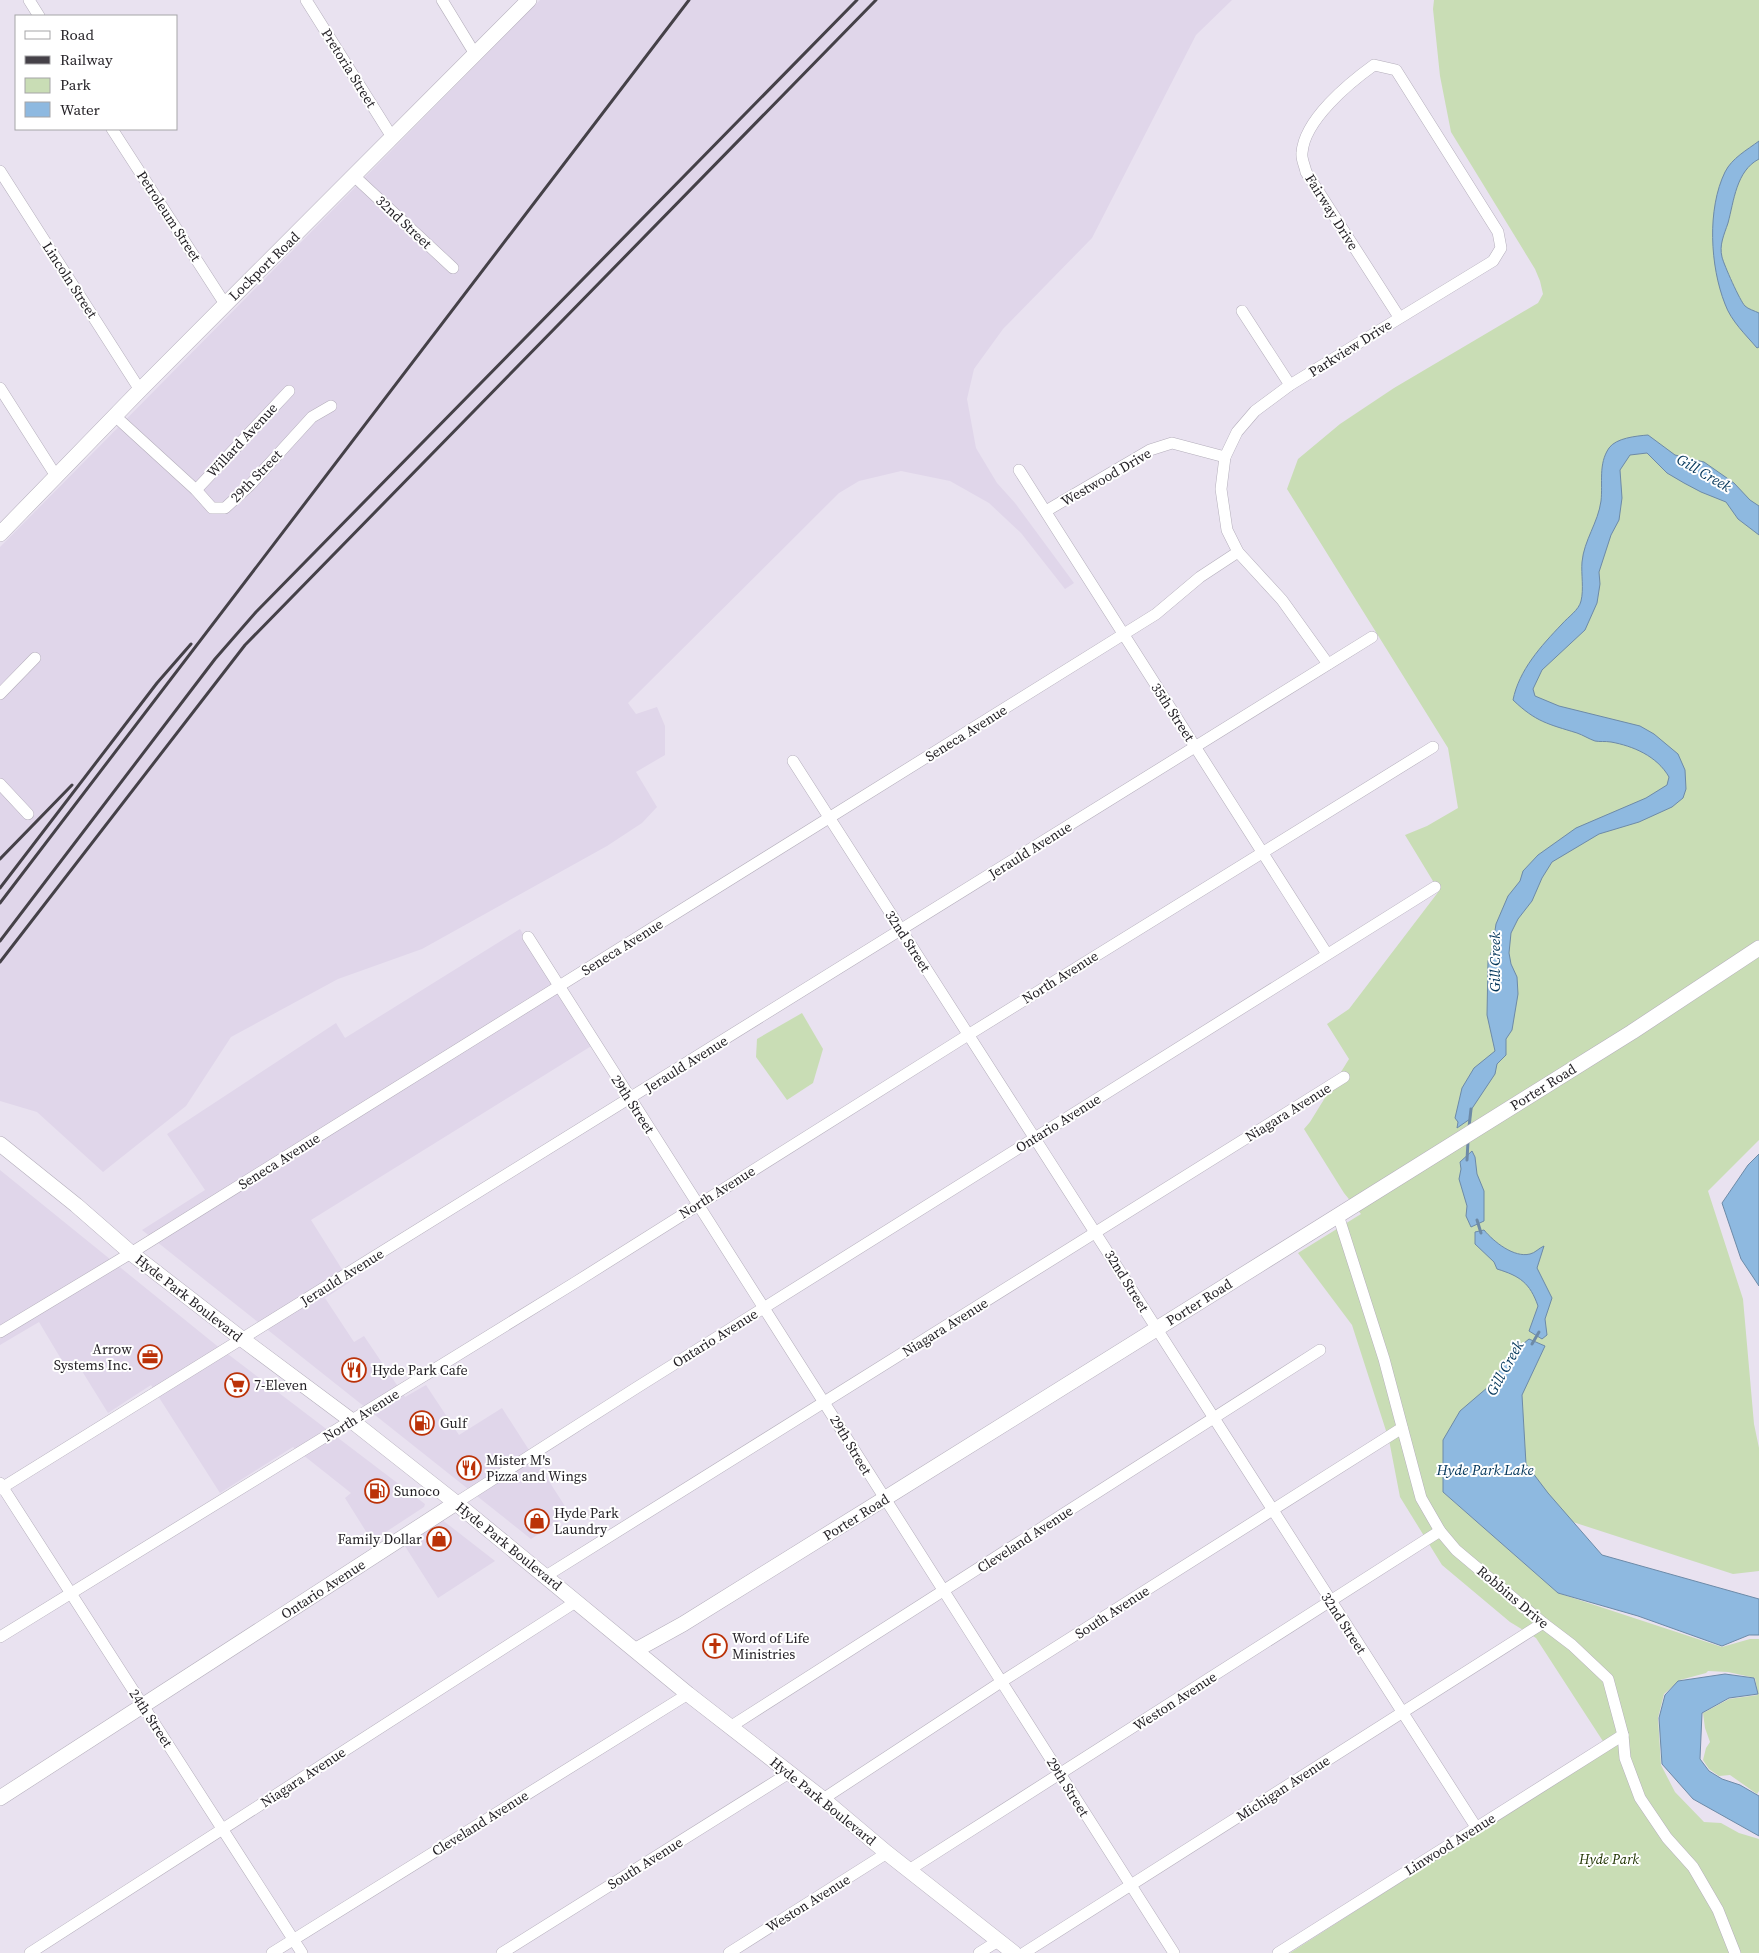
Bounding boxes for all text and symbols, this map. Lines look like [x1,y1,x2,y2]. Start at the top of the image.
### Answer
legend [15,15,178,130]
text: Road [60,24,94,45]
street label: Pretoria Street [317,25,382,112]
text: Railway [60,49,113,70]
text: Park [60,74,92,95]
text: Water [60,99,101,120]
street label: Petroleum Street [132,167,206,266]
street label: Fairway Drive [1301,170,1363,254]
street label: 32nd Street [372,191,437,253]
street label: Lockport Road [224,227,304,305]
street label: Lincoln Street [38,238,102,323]
street label: Parkview Drive [1305,314,1395,382]
street label: Willard Avenue [202,398,282,482]
street label: Westwood Drive [1057,443,1155,511]
street label: 29th Street [226,445,287,507]
water label: Gill Creek [1673,448,1736,497]
street label: 35th Street [1147,679,1200,746]
street label: Seneca Avenue [921,700,1011,766]
street label: Jerauld Avenue [984,816,1075,884]
street label: 32nd Street [881,906,936,976]
street label: Seneca Avenue [577,914,667,980]
water label: Gill Creek [1484,931,1505,992]
street label: North Avenue [1018,946,1102,1008]
street label: Jerauld Avenue [640,1030,731,1098]
street label: Porter Road [1506,1059,1580,1115]
street label: 29th Street [607,1071,660,1138]
street label: Niagara Avenue [1241,1078,1335,1146]
street label: Ontario Avenue [1012,1089,1104,1157]
street label: Seneca Avenue [234,1128,324,1194]
street label: North Avenue [675,1161,759,1223]
street label: Jerauld Avenue [296,1243,387,1311]
street label: 32nd Street [1100,1246,1154,1316]
street label: Hyde Park Boulevard [131,1250,247,1346]
street label: Porter Road [1162,1274,1236,1330]
street label: Niagara Avenue [898,1293,992,1361]
street label: Ontario Avenue [669,1304,761,1372]
water label: Gill Creek [1481,1336,1529,1399]
place label: Arrow Systems Inc. [54,1339,132,1375]
office icon: Arrow Systems Inc. [137,1344,163,1370]
restaurant icon: Hyde Park Cafe [341,1357,367,1383]
place label: Hyde Park Cafe [372,1360,468,1380]
supermarket icon: 7-Eleven [224,1372,250,1398]
place label: 7-Eleven [254,1375,308,1395]
street label: North Avenue [319,1384,403,1446]
fuel station icon: Gulf [409,1410,435,1436]
street label: 29th Street [825,1411,877,1479]
place label: Gulf [440,1413,468,1433]
place label: Mister M's Pizza and Wings [486,1450,587,1486]
restaurant icon: Mister M's Pizza and Wings [456,1455,482,1481]
water label: Hyde Park Lake [1435,1459,1534,1480]
fuel station icon: Sunoco [364,1478,390,1504]
place label: Sunoco [394,1481,440,1501]
street label: Porter Road [819,1489,893,1545]
street label: Hyde Park Boulevard [452,1497,566,1595]
street label: Cleveland Avenue [973,1501,1077,1577]
place label: Hyde Park Laundry [554,1503,619,1539]
shop icon: Hyde Park Laundry [524,1508,550,1534]
shop icon: Family Dollar [426,1526,452,1552]
place label: Family Dollar [337,1529,422,1549]
street label: Ontario Avenue [277,1554,369,1624]
street label: Robbins Drive [1473,1561,1553,1633]
street label: South Avenue [1071,1580,1153,1644]
street label: 32nd Street [1317,1588,1372,1658]
place label: Word of Life Ministries [732,1628,809,1664]
church icon: Word of Life Ministries [702,1633,728,1659]
street label: Weston Avenue [1129,1667,1221,1735]
street label: 24th Street [125,1685,178,1752]
street label: Niagara Avenue [257,1742,349,1812]
street label: Michigan Avenue [1232,1750,1334,1826]
street label: Hyde Park Boulevard [766,1752,880,1850]
street label: 29th Street [1042,1754,1094,1821]
street label: Cleveland Avenue [428,1785,532,1861]
street label: Linwood Avenue [1401,1808,1499,1880]
street label: South Avenue [604,1832,686,1894]
park label: Hyde Park [1578,1849,1639,1869]
street label: Weston Avenue [762,1869,854,1937]

